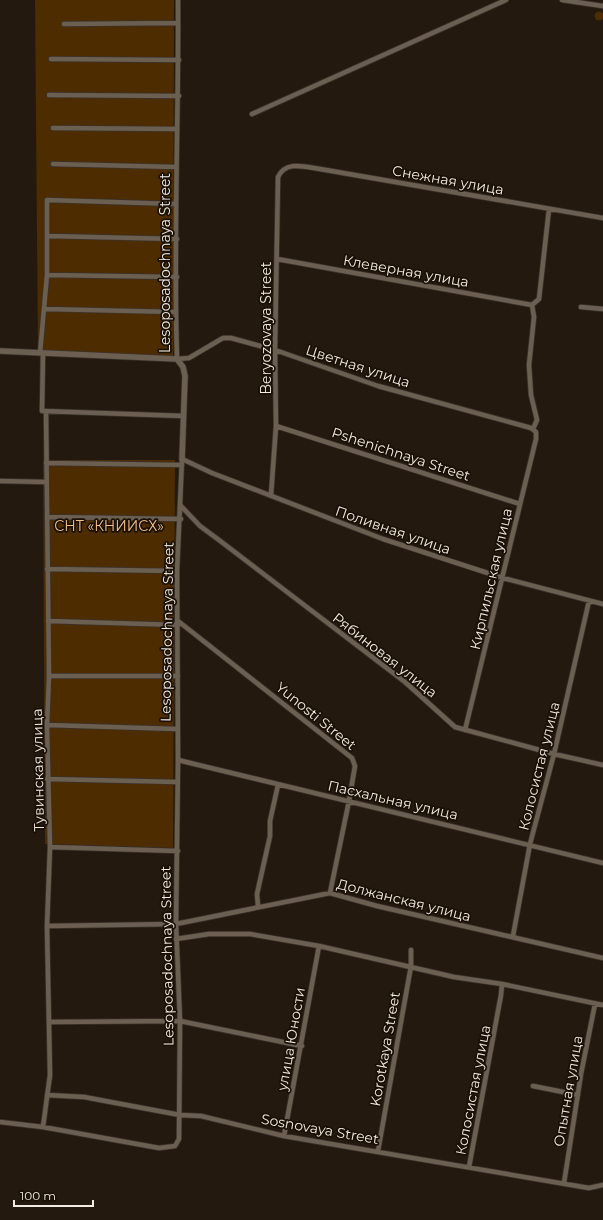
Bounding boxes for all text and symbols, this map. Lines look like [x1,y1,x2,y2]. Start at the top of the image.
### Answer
street label: Снежная улица [391,161,505,199]
street label: Lesoposadochnaya Street [156,173,174,353]
street label: Клеверная улица [342,251,470,291]
street label: Beryozovaya Street [257,261,275,395]
street label: Цветная улица [304,341,412,391]
street label: Pshenichnaya Street [330,423,473,485]
street label: Поливная улица [333,502,453,558]
street label: Кирпильская улица [466,507,516,651]
park label: СНТ «КНИИСХ» [54,517,164,535]
street label: Lesoposadochnaya Street [156,542,178,722]
street label: Рябиновая улица [329,609,441,701]
street label: Yunosti Street [272,678,360,754]
street label: Колосистая улица [514,700,564,832]
street label: Тувинская улица [28,708,48,832]
street label: Пасхальная улица [326,776,460,824]
street label: Lesoposadochnaya Street [156,866,178,1046]
street label: Должанская улица [335,875,473,925]
street label: улица Юности [273,986,309,1093]
street label: Korotkaya Street [366,990,404,1108]
street label: Колосистая улица [452,1024,494,1156]
street label: Опытная улица [549,1034,587,1148]
street label: Sosnovaya Street [260,1110,381,1148]
scale bar [14,1182,93,1208]
text: 100 m [20,1188,56,1203]

